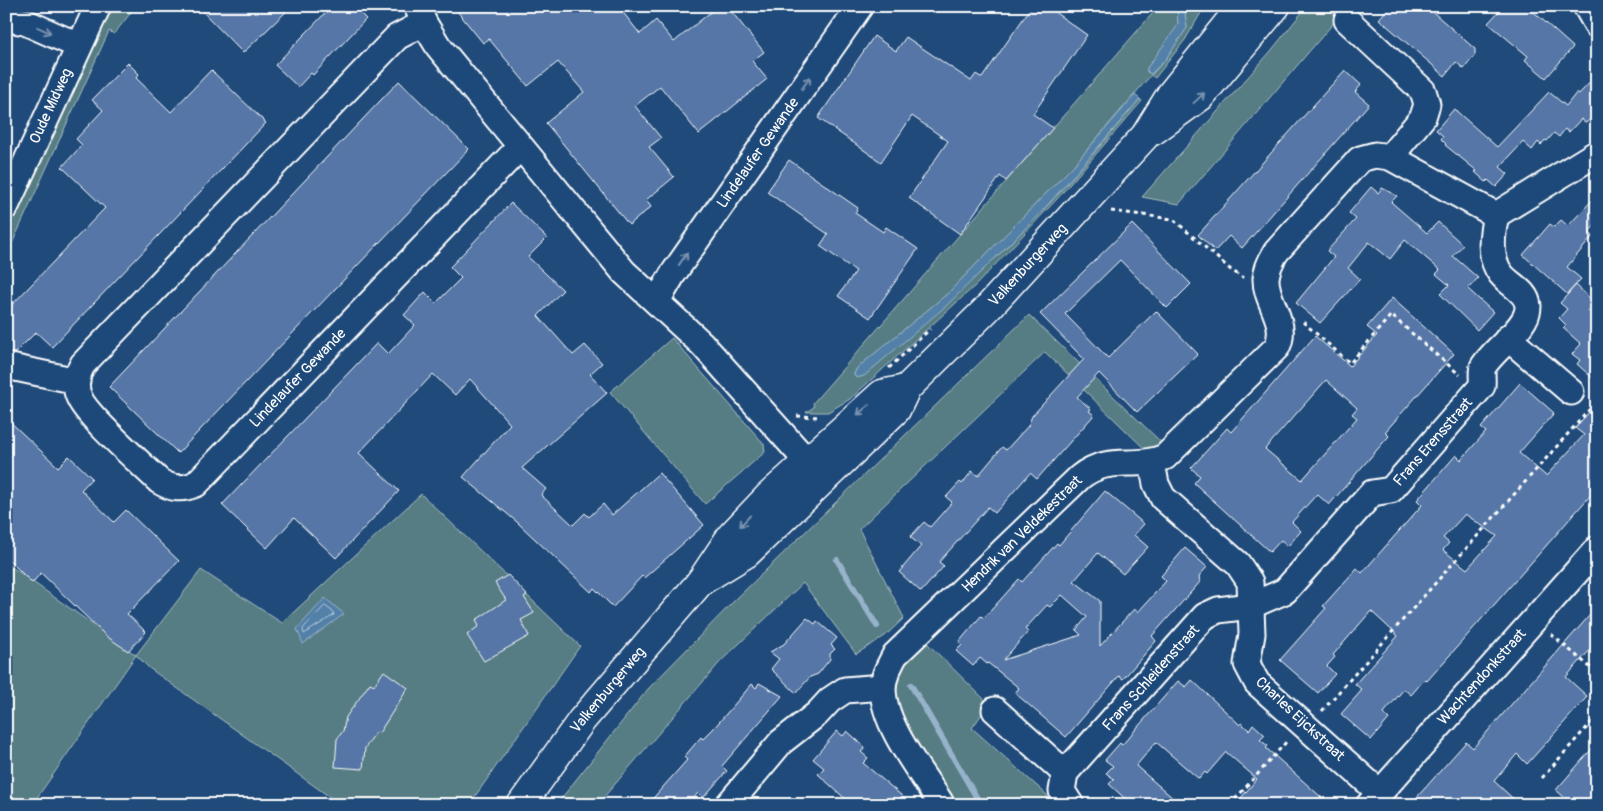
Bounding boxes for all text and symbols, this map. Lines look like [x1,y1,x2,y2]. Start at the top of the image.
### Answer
one-way arrow [36,25,51,35]
street label: Oude Midweg [25,65,77,147]
one-way arrow [801,76,811,90]
one-way arrow [1193,92,1206,104]
street label: Lindelaufer Gewande [713,94,804,212]
street label: Valkenburgerweg [985,219,1071,311]
one-way arrow [678,253,688,267]
street label: Lindelaufer Gewande [246,324,351,432]
street label: Frans Erensstraat [1389,393,1477,490]
one-way arrow [857,405,870,416]
street label: Hendrik van Veldekestraat [958,471,1087,597]
one-way arrow [739,515,751,528]
street label: Frans Schleidenstraat [1098,620,1204,735]
street label: Wachtendonkstraat [1434,624,1531,729]
street label: Valkenburgerweg [566,643,650,737]
street label: Charles Eijckstraat [1251,673,1349,766]

